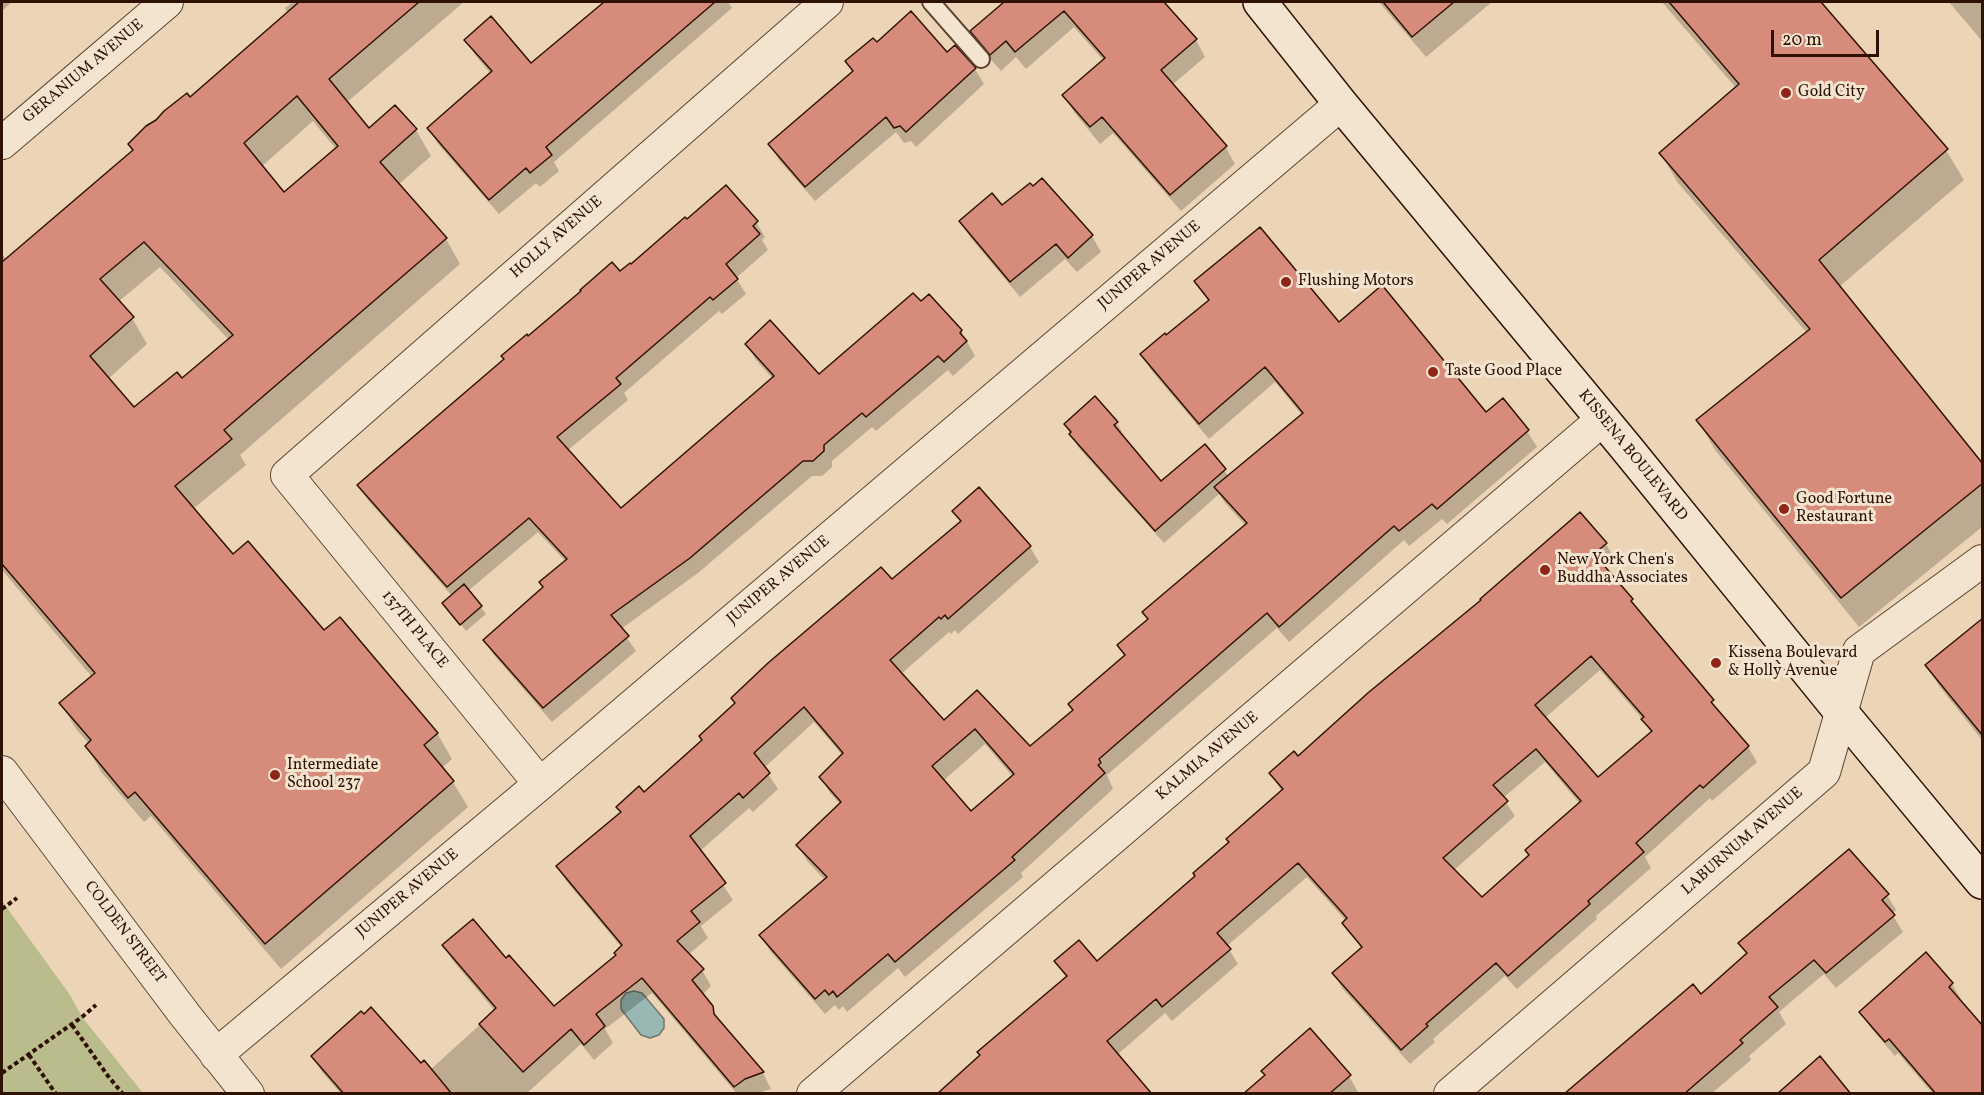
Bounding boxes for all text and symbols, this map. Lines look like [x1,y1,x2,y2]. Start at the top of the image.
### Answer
street label: GERANIUM AVENUE [20,16,148,128]
scale bar [1774,18,1882,56]
text: 20 m [1782,28,1822,53]
place label: Gold City [1798,83,1865,103]
marker: Gold City [1779,86,1793,100]
street label: HOLLY AVENUE [507,193,607,283]
street label: JUNIPER AVENUE [1095,217,1205,315]
place label: Flushing Motors [1298,272,1414,292]
marker: Flushing Motors [1279,275,1293,289]
place label: Taste Good Place [1445,362,1562,382]
marker: Taste Good Place [1426,365,1440,379]
street label: KISSENA BOULEVARD [1573,387,1691,525]
place label: Good Fortune Restaurant [1796,490,1892,528]
marker: Good Fortune Restaurant [1777,502,1791,516]
street label: JUNIPER AVENUE [724,532,834,630]
place label: New York Chen's Buddha Associates [1557,551,1688,589]
marker: New York Chen's Buddha Associates [1538,563,1552,577]
street label: 137TH PLACE [377,587,451,673]
place label: Kissena Boulevard & Holly Avenue [1728,644,1858,682]
marker: Kissena Boulevard & Holly Avenue [1709,656,1723,670]
street label: KALMIA AVENUE [1153,709,1263,805]
place label: Intermediate School 237 [287,756,378,794]
marker: Intermediate School 237 [268,768,282,782]
street label: LABURNUM AVENUE [1678,784,1808,900]
street label: JUNIPER AVENUE [353,845,463,943]
street label: COLDEN STREET [79,878,169,988]

